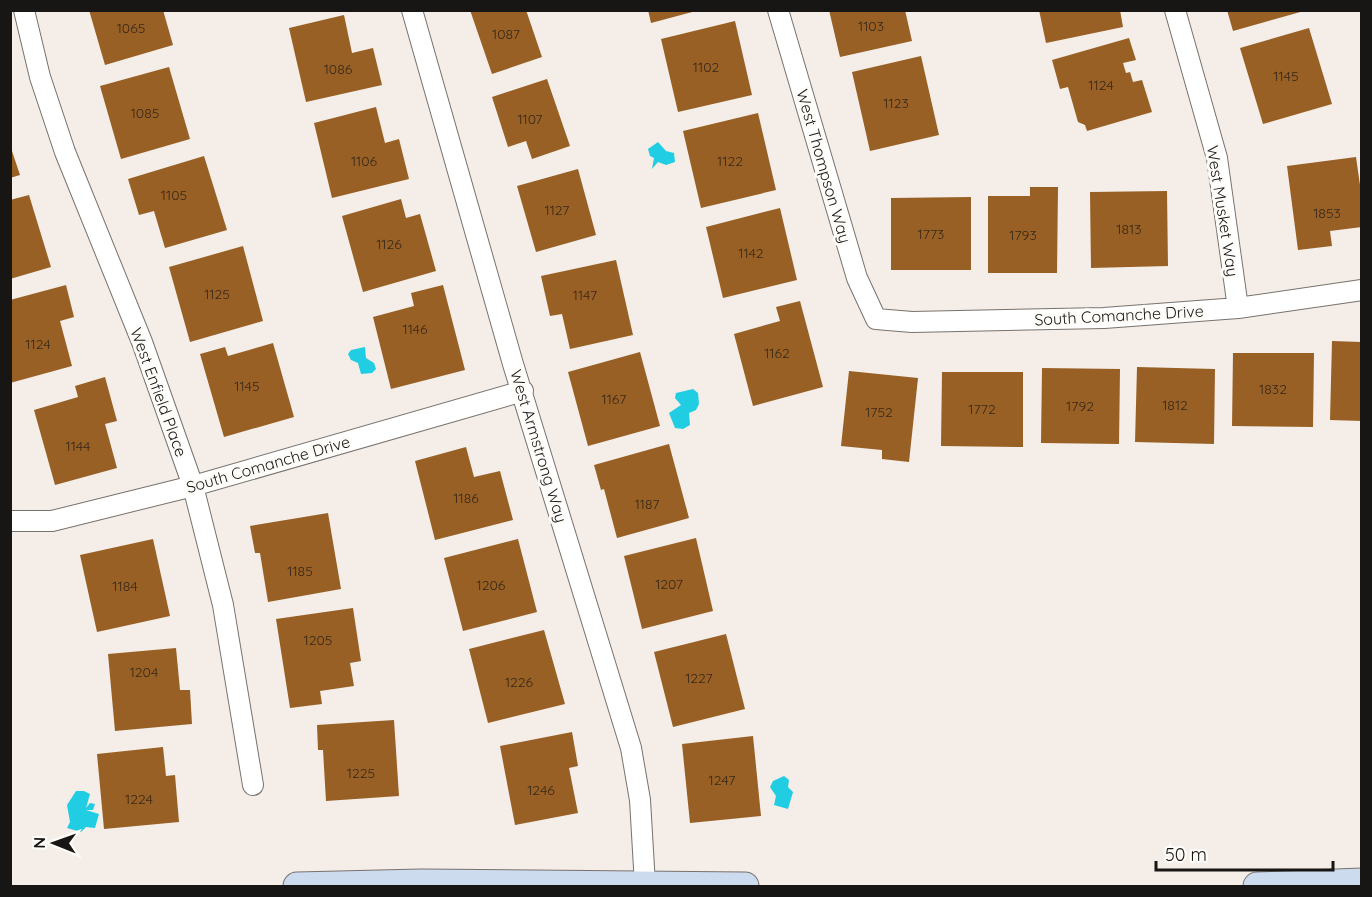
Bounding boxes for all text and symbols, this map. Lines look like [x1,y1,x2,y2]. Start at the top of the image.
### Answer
house number: 1103 [858,17,884,35]
house number: 1065 [117,19,145,37]
house number: 1087 [492,25,520,43]
house number: 1102 [693,58,719,76]
house number: 1086 [324,60,353,78]
house number: 1145 [1273,67,1299,85]
house number: 1124 [1088,76,1114,94]
street label: West Thompson Way [792,87,856,245]
house number: 1123 [883,94,909,112]
house number: 1085 [131,104,159,122]
house number: 1107 [517,110,543,128]
street label: West Musket Way [1203,144,1243,278]
house number: 1106 [351,152,378,170]
house number: 1122 [717,152,743,170]
house number: 1105 [161,186,187,204]
house number: 1127 [544,201,570,219]
house number: 1853 [1313,204,1341,222]
house number: 1813 [1116,220,1142,238]
house number: 1773 [918,225,944,243]
house number: 1793 [1009,226,1037,244]
house number: 1126 [376,235,402,253]
house number: 1142 [738,244,764,262]
house number: 1125 [204,285,230,303]
house number: 1147 [573,286,597,304]
street label: South Comanche Drive [1034,301,1204,329]
house number: 1146 [402,320,428,338]
street label: West Enfield Place [126,325,192,459]
house number: 1124 [25,335,51,353]
house number: 1162 [764,344,790,362]
street label: West Armstrong Way [506,367,572,525]
house number: 1145 [234,377,260,395]
house number: 1832 [1259,380,1287,398]
house number: 1167 [601,390,627,408]
house number: 1812 [1162,396,1188,414]
house number: 1792 [1066,397,1094,415]
house number: 1772 [968,400,996,418]
house number: 1752 [865,403,893,421]
street label: South Comanche Drive [184,431,352,497]
house number: 1144 [66,437,90,455]
house number: 1186 [453,489,479,507]
house number: 1187 [635,495,659,513]
house number: 1185 [287,562,313,580]
house number: 1207 [655,575,683,593]
house number: 1206 [477,576,506,594]
house number: 1184 [112,577,138,595]
house number: 1205 [304,631,332,649]
house number: 1204 [130,663,158,681]
house number: 1227 [685,669,713,687]
house number: 1226 [505,673,534,691]
house number: 1225 [347,764,375,782]
house number: 1247 [709,771,735,789]
house number: 1246 [527,781,555,799]
house number: 1224 [125,790,153,808]
north arrow [24,813,84,873]
scale bar [1156,834,1333,872]
text: N [29,837,49,849]
text: 50 m [1165,843,1207,866]

